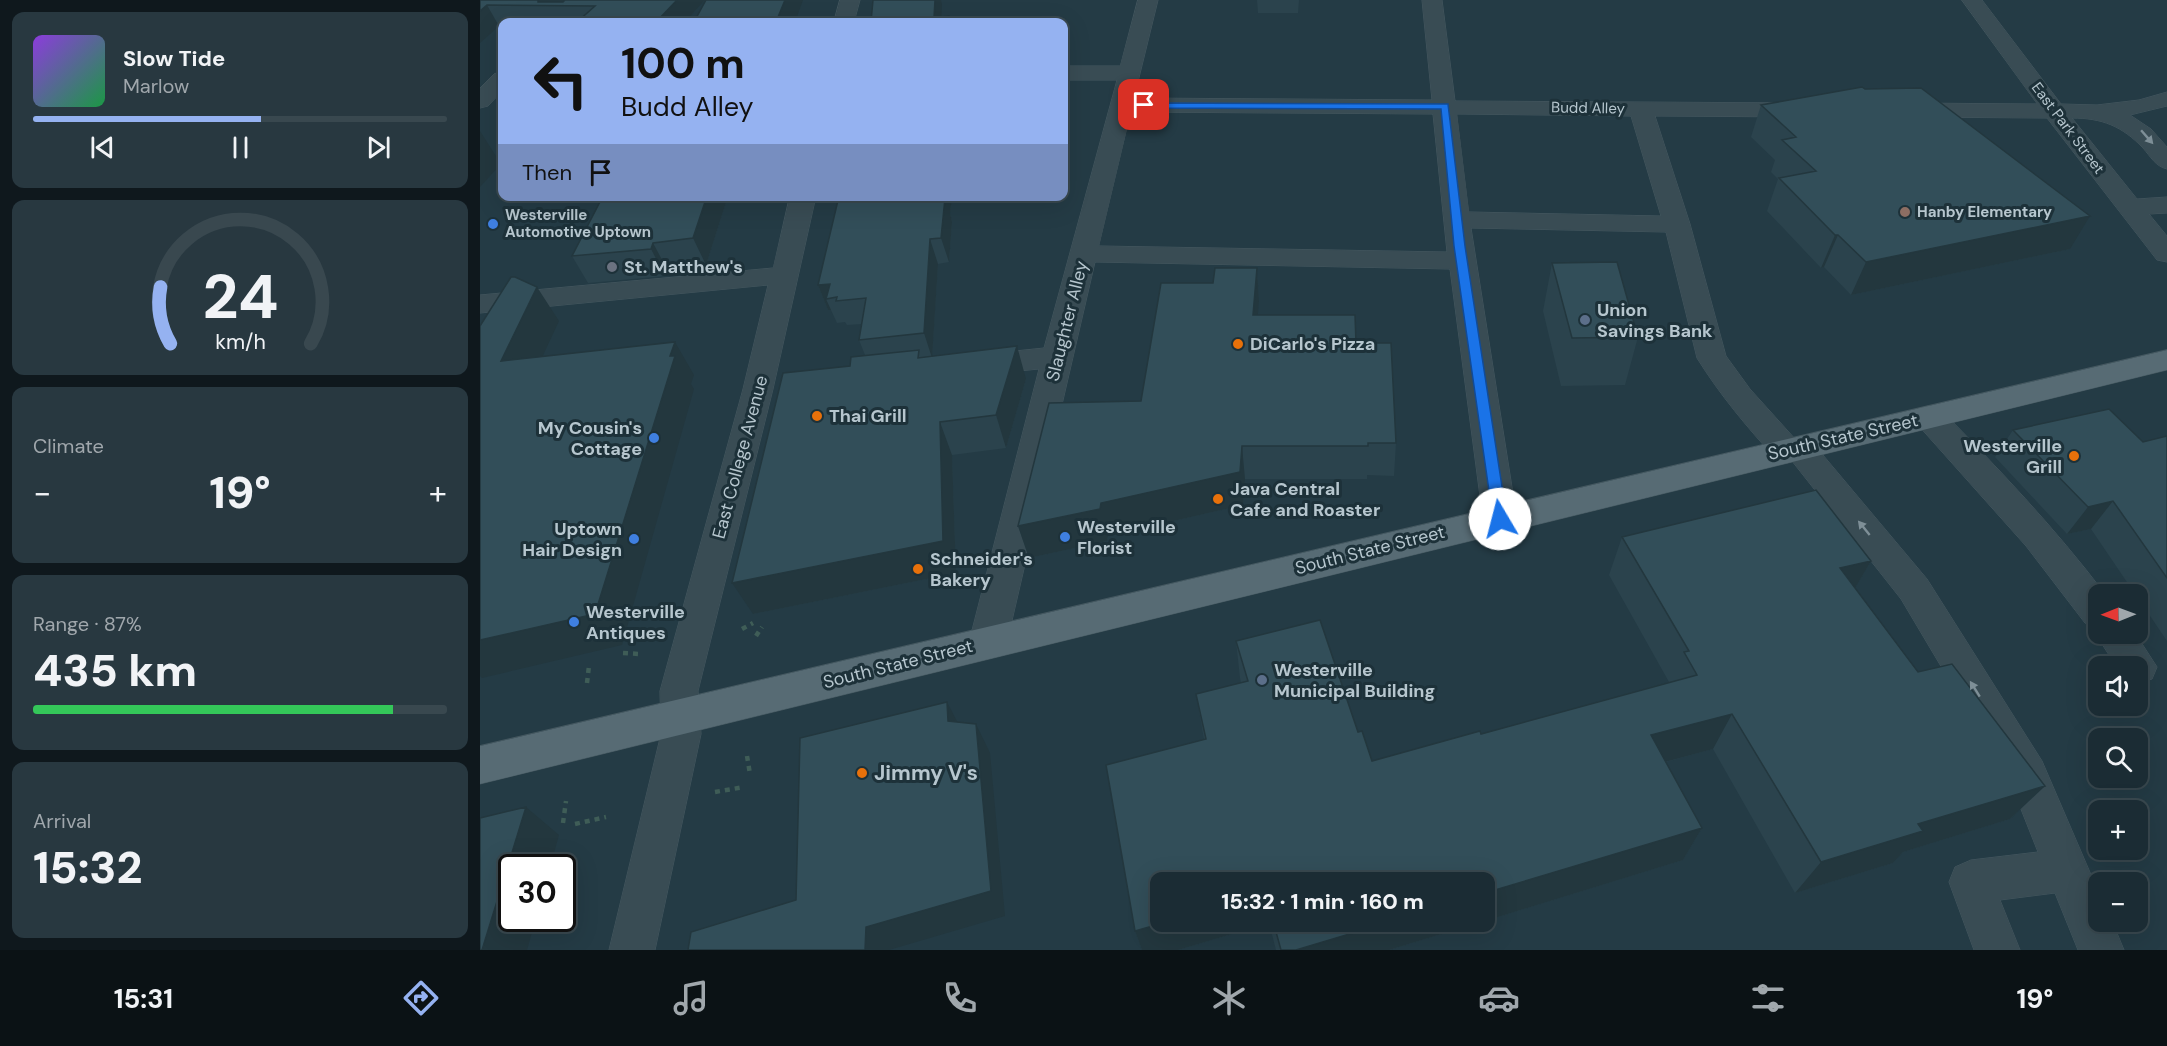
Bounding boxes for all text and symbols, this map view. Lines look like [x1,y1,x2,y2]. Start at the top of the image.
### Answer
text: 100 m [621,36,745,91]
icon: left [522,42,600,120]
text: Slow Tide [123,44,225,73]
text: Marlow [123,73,189,99]
street label: East Park Street [2027,78,2109,178]
pin [1118,79,1169,130]
icon: arrive [1127,88,1160,121]
text: Budd Alley [621,89,754,124]
street label: Budd Alley [1551,97,1626,119]
one-way arrow [2140,129,2153,145]
icon: previous [86,131,119,164]
icon: pause [224,131,257,164]
icon: next [362,131,395,164]
icon: arrive [584,156,617,189]
text: Then [522,158,572,187]
place label: Hanby Elementary [1917,202,2052,222]
place label: Westerville Automotive Uptown [505,205,651,242]
marker: Hanby Elementary [1898,205,1912,219]
marker: Westerville Automotive Uptown [486,217,500,231]
place label: St. Matthew's [624,255,743,279]
text: 24 [202,257,278,338]
street label: Slaughter Alley [1040,258,1094,384]
marker: St. Matthew's [605,260,619,274]
place label: Union Savings Bank [1597,298,1713,343]
marker: Union Savings Bank [1578,313,1592,327]
text: km/h [215,329,265,357]
place label: DiCarlo's Pizza [1250,332,1375,356]
marker: DiCarlo's Pizza [1231,337,1245,351]
street label: East College Avenue [707,373,773,541]
place label: Thai Grill [829,404,907,428]
street label: South State Street [1766,408,1920,466]
marker: Thai Grill [810,409,824,423]
place label: My Cousin's Cottage [538,416,642,461]
marker: My Cousin's Cottage [647,431,661,445]
text: Climate [33,433,104,459]
place label: Westerville Grill [1963,434,2062,479]
marker: Westerville Grill [2067,449,2081,463]
text: 19° [209,463,271,522]
text: − [33,471,51,514]
text: + [429,471,447,514]
place label: Java Central Cafe and Roaster [1230,477,1380,522]
position arrow [1468,487,1532,551]
marker: Java Central Cafe and Roaster [1211,492,1225,506]
place label: Westerville Florist [1077,515,1176,560]
place label: Uptown Hair Design [522,517,622,562]
street label: South State Street [1293,520,1447,580]
one-way arrow [1858,520,1871,536]
marker: Westerville Florist [1058,530,1072,544]
marker: Uptown Hair Design [627,532,641,546]
place label: Schneider's Bakery [930,547,1033,592]
marker: Schneider's Bakery [911,562,925,576]
north arrow [2088,584,2148,644]
map controls [2088,584,2148,932]
place label: Westerville Antiques [586,600,685,645]
text: Range · 87% [33,611,142,637]
marker: Westerville Antiques [567,615,581,629]
street label: South State Street [821,634,975,694]
text: 435 km [33,641,197,700]
button: sound [2088,656,2148,716]
place label: Westerville Municipal Building [1274,658,1435,703]
marker: Westerville Municipal Building [1255,673,1269,687]
one-way arrow [1969,680,1980,697]
button: search [2088,728,2148,788]
place label: Jimmy V's [874,759,978,787]
marker: Jimmy V's [855,766,869,780]
button: + [2088,800,2148,860]
text: Arrival [33,808,91,834]
text: 15:32 [33,838,143,897]
speed limit sign: 30 [498,854,576,932]
button: − [2088,872,2148,932]
text: 15:32 · 1 min · 160 m [1221,887,1424,916]
icon: directions [400,977,442,1019]
icon: music [670,977,712,1019]
icon: phone [939,977,981,1019]
icon: climate [1208,977,1250,1019]
icon: car [1478,977,1520,1019]
icon: filters [1747,977,1789,1019]
text: 15:31 [114,981,173,1016]
text: 19° [2016,981,2053,1016]

